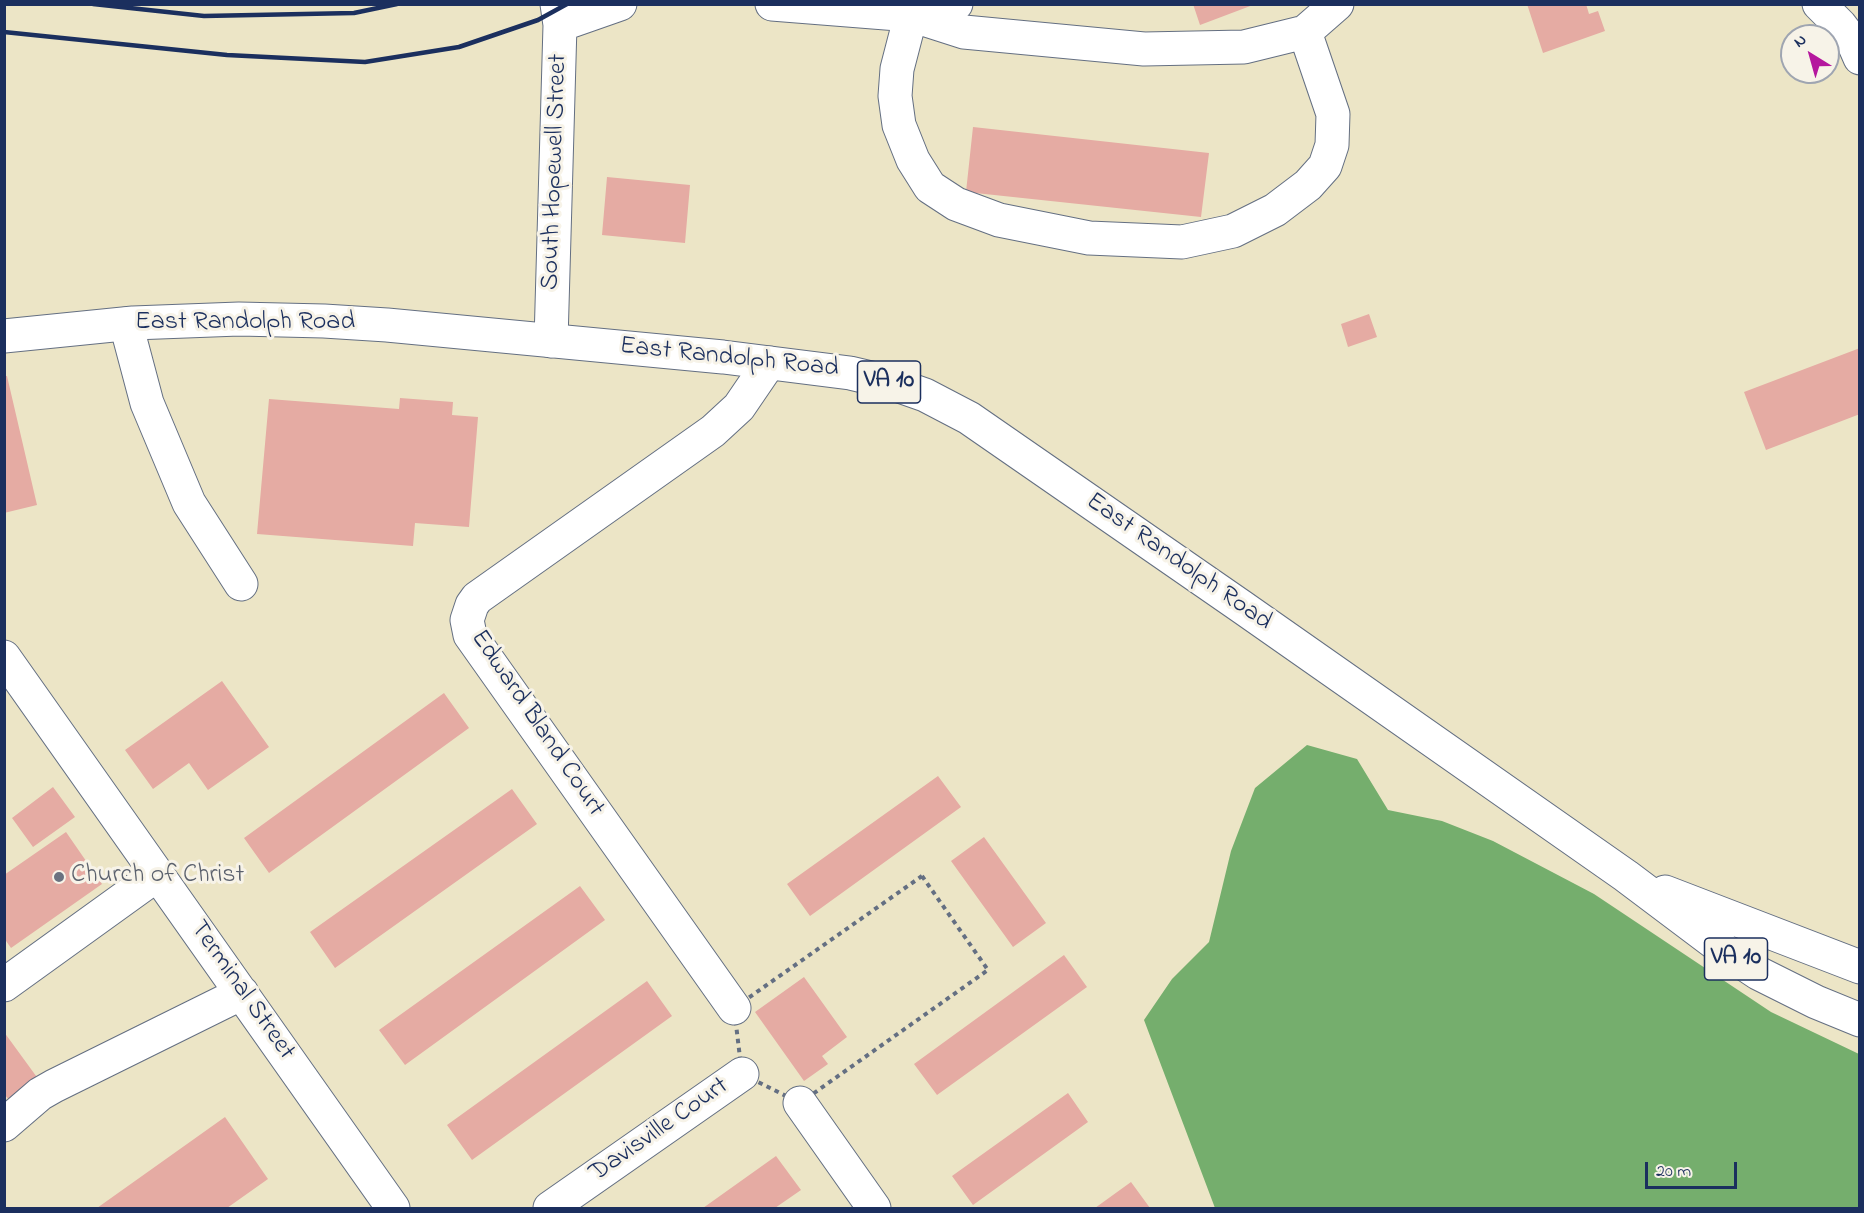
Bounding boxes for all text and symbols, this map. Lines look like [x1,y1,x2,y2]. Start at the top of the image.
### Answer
north arrow [1780,24,1840,84]
text: N [1789,28,1812,54]
street label: South Hopewell Street [536,53,576,291]
street label: East Randolph Road [135,308,355,340]
street label: East Randolph Road [618,332,840,386]
road number: VA 10 [858,361,920,403]
street label: East Randolph Road [1079,487,1277,639]
street label: Edward Bland Court [462,625,610,823]
place label: Church of Christ [71,861,244,893]
marker: Church of Christ [52,870,66,884]
street label: Terminal Street [182,915,300,1067]
road number: VA 10 [1704,938,1768,980]
street label: Davisville Court [585,1072,735,1190]
scale bar [1648,1150,1740,1188]
text: 20 m [1656,1159,1691,1185]

